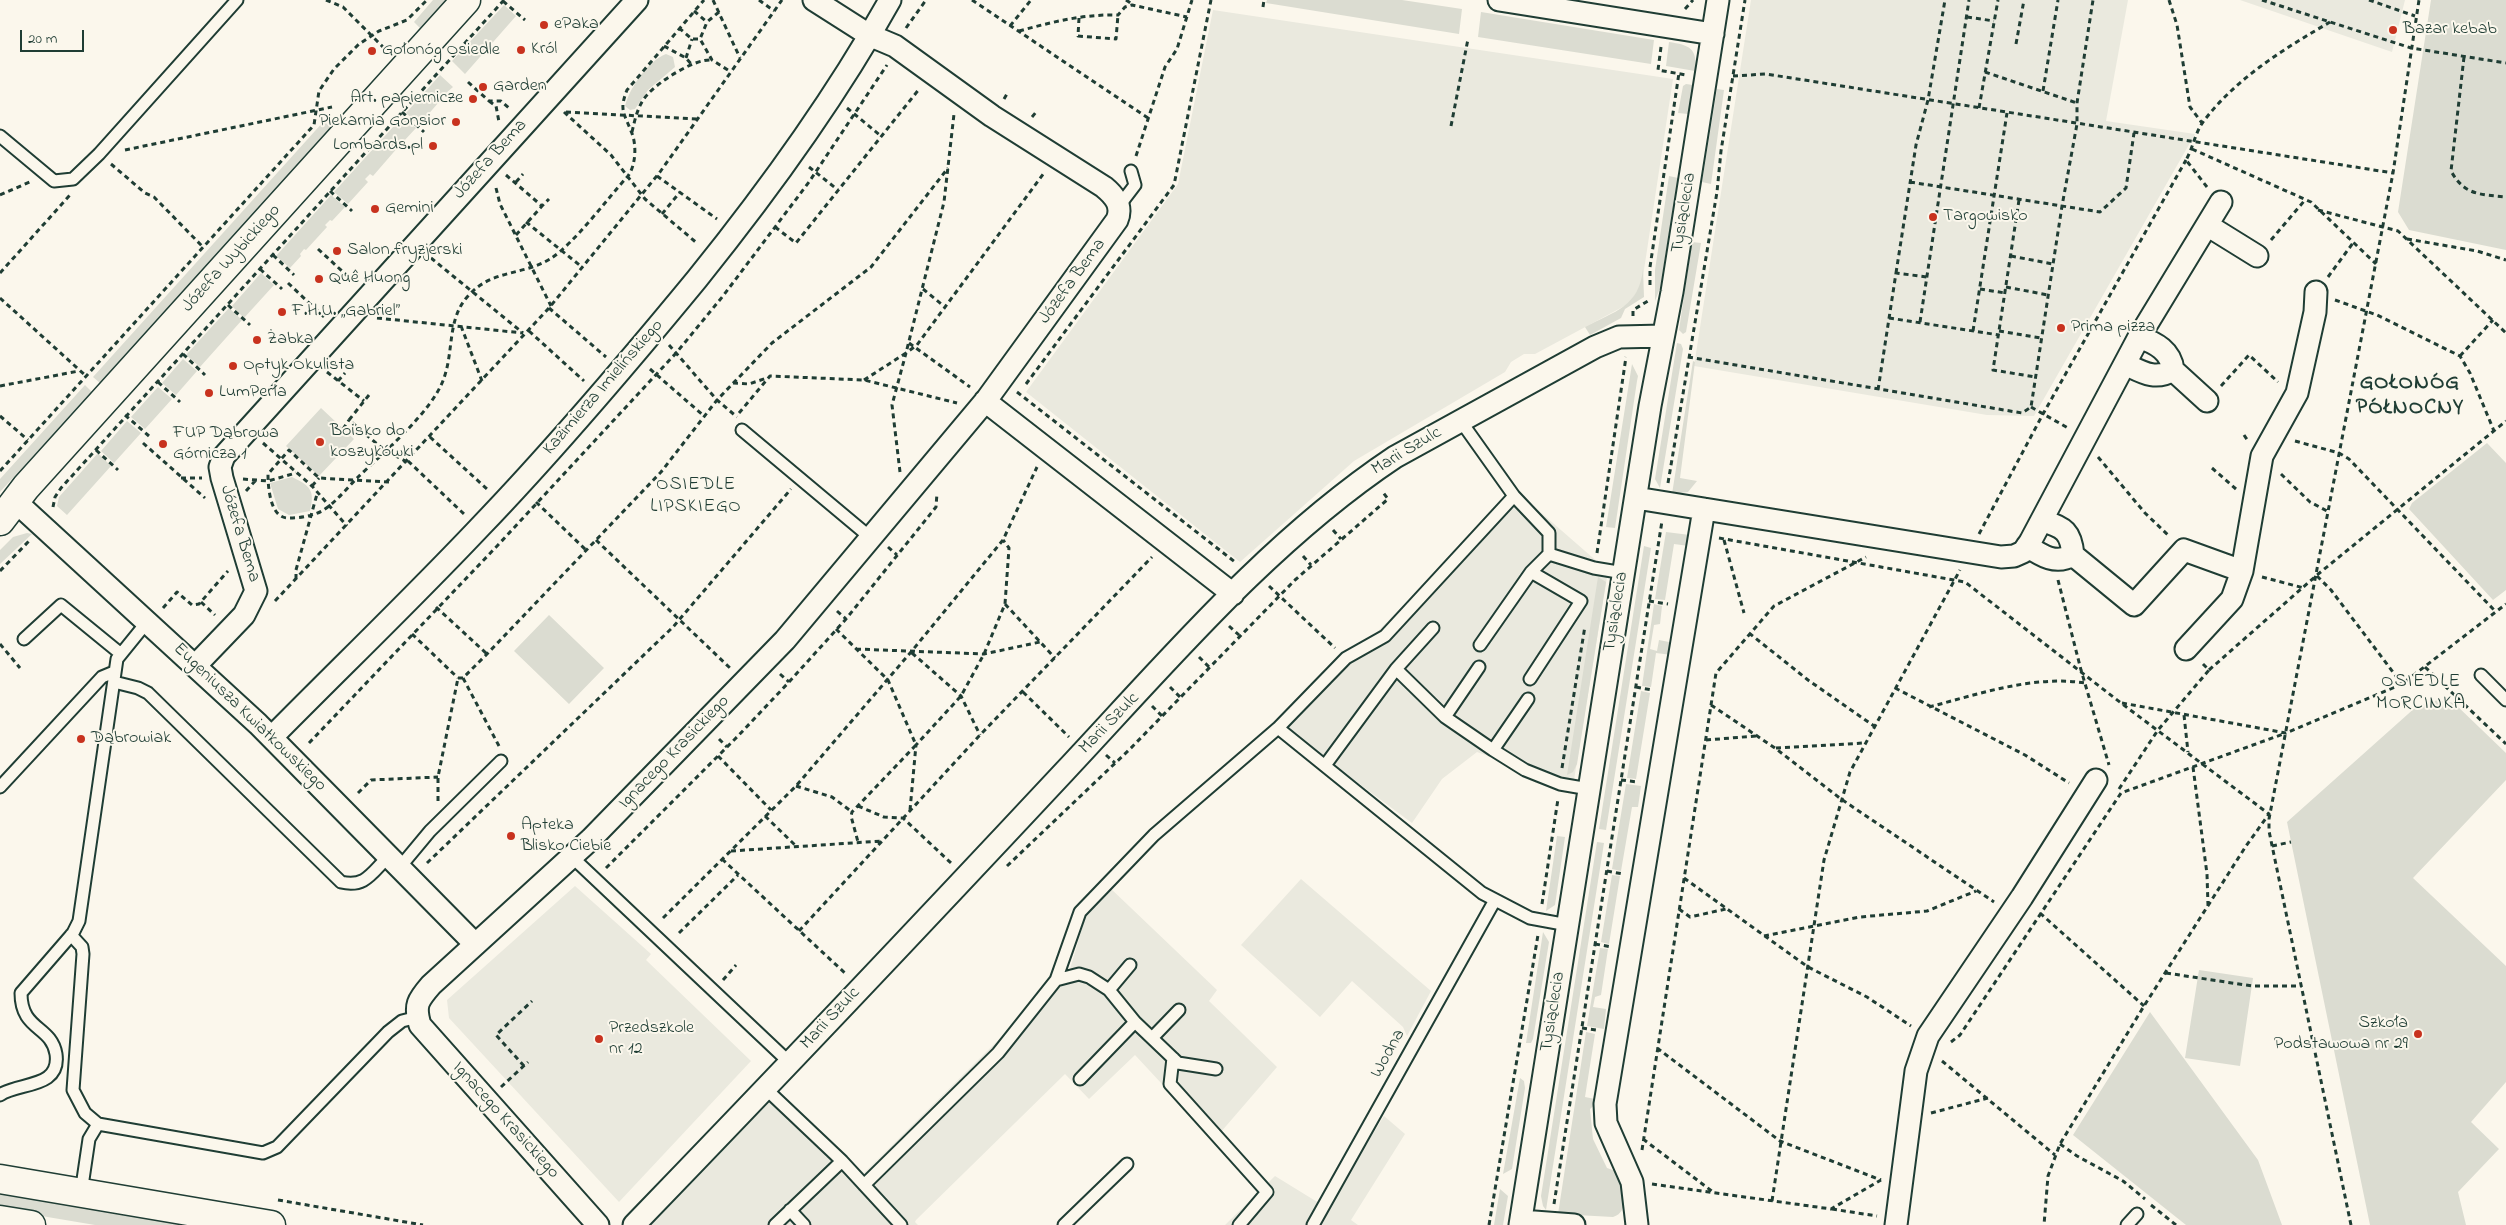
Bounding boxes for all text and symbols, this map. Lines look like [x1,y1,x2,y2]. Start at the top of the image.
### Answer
place label: ePaka [554,14,599,36]
marker: ePaka [538,19,550,31]
place label: Bazar kebab [2403,19,2497,41]
scale bar [22,20,86,52]
marker: Bazar kebab [2387,24,2399,36]
text: 20 m [28,28,57,50]
place label: Król [531,39,557,61]
place label: Gołonóg Osiedle [382,40,500,62]
marker: Król [515,44,527,56]
marker: Gołonóg Osiedle [366,45,378,57]
place label: Garden [493,76,547,98]
marker: Garden [477,81,489,93]
place label: Art. papiernicze [350,88,463,110]
marker: Art. papiernicze [467,93,479,105]
place label: Piekarnia Gonsior [319,111,446,133]
street label: Józefa Bema [449,116,533,204]
marker: Piekarnia Gonsior [450,116,462,128]
place label: Lombards.pl [333,135,423,157]
marker: Lombards.pl [427,140,439,152]
street label: Tysiąclecia [1668,171,1702,255]
place label: Gemini [385,198,434,220]
street label: Józefa Wybickiego [178,201,286,317]
marker: Gemini [369,203,381,215]
place label: Targowisko [1943,206,2028,228]
marker: Targowisko [1927,211,1939,223]
street label: Józefa Bema [1035,235,1111,329]
place label: Salon fryzjerski [347,240,463,262]
marker: Salon fryzjerski [331,245,343,257]
place label: Quê Huong [329,268,410,290]
marker: Quê Huong [313,273,325,285]
place label: F.H.U. „Gabriel” [292,301,400,323]
marker: F.H.U. „Gabriel” [276,306,288,318]
street label: Kazimierza Imielińskiego [539,316,669,460]
place label: Prima pizza [2071,317,2155,339]
marker: Prima pizza [2055,322,2067,334]
place label: Żabka [267,329,314,351]
marker: Żabka [251,334,263,346]
place label: Optyk Okulista [243,355,354,377]
marker: Optyk Okulista [227,360,239,372]
district label: GOŁONÓG PÓŁNOCNY [2355,371,2465,422]
place label: LumPerła [219,382,287,404]
marker: LumPerła [203,387,215,399]
place label: Boisko do koszykówki [330,421,414,464]
place label: FUP Dąbrowa Górnicza 1 [173,423,279,466]
street label: Marii Szulc [1368,423,1446,481]
marker: Boisko do koszykówki [314,436,326,448]
marker: FUP Dąbrowa Górnicza 1 [157,438,169,450]
district label: OSIEDLE LIPSKIEGO [649,475,743,519]
street label: Józefa Bema [214,483,264,585]
street label: Tysiąclecia [1600,570,1634,654]
street label: Eugeniusza Kwiatkowskiego [168,639,330,797]
district label: OSIEDLE MORCINKA [2375,672,2467,716]
street label: Marii Szulc [1075,689,1145,759]
street label: Ignacego Krasickiego [615,692,735,814]
place label: Dąbrowiak [91,728,171,750]
marker: Dąbrowiak [75,733,87,745]
place label: Apteka Blisko Ciebie [521,815,611,858]
marker: Apteka Blisko Ciebie [505,830,517,842]
street label: Tysiąclecia [1537,970,1571,1054]
street label: Marii Szulc [797,983,865,1055]
place label: Szkoła Podstawowa nr 29 [2274,1013,2408,1056]
place label: Przedszkole nr 12 [609,1018,694,1060]
street label: Wodna [1367,1026,1411,1082]
marker: Szkoła Podstawowa nr 29 [2412,1028,2424,1040]
marker: Przedszkole nr 12 [593,1033,605,1045]
street label: Ignacego Krasickiego [447,1058,563,1184]

